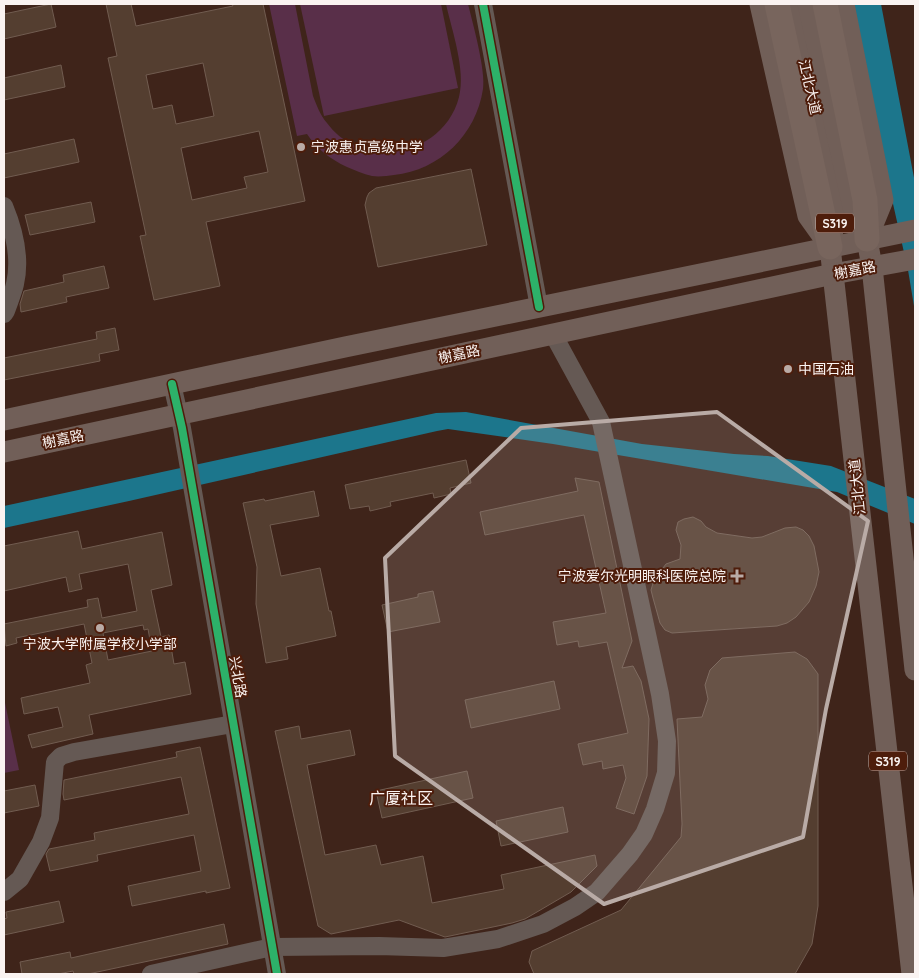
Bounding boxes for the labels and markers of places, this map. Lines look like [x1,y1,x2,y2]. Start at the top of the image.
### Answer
place label: 宁波惠贞高级中学 [311,138,423,156]
marker: 宁波惠贞高级中学 [295,141,307,153]
place label: 中国石油 [798,360,854,378]
marker: 中国石油 [782,363,794,375]
place label: 宁波爱尔光明眼科医院总院 [558,567,726,585]
marker: 宁波爱尔光明眼科医院总院 [730,569,744,583]
marker: 宁波大学附属学校小学部 [94,622,106,634]
place label: 宁波大学附属学校小学部 [23,635,177,653]

